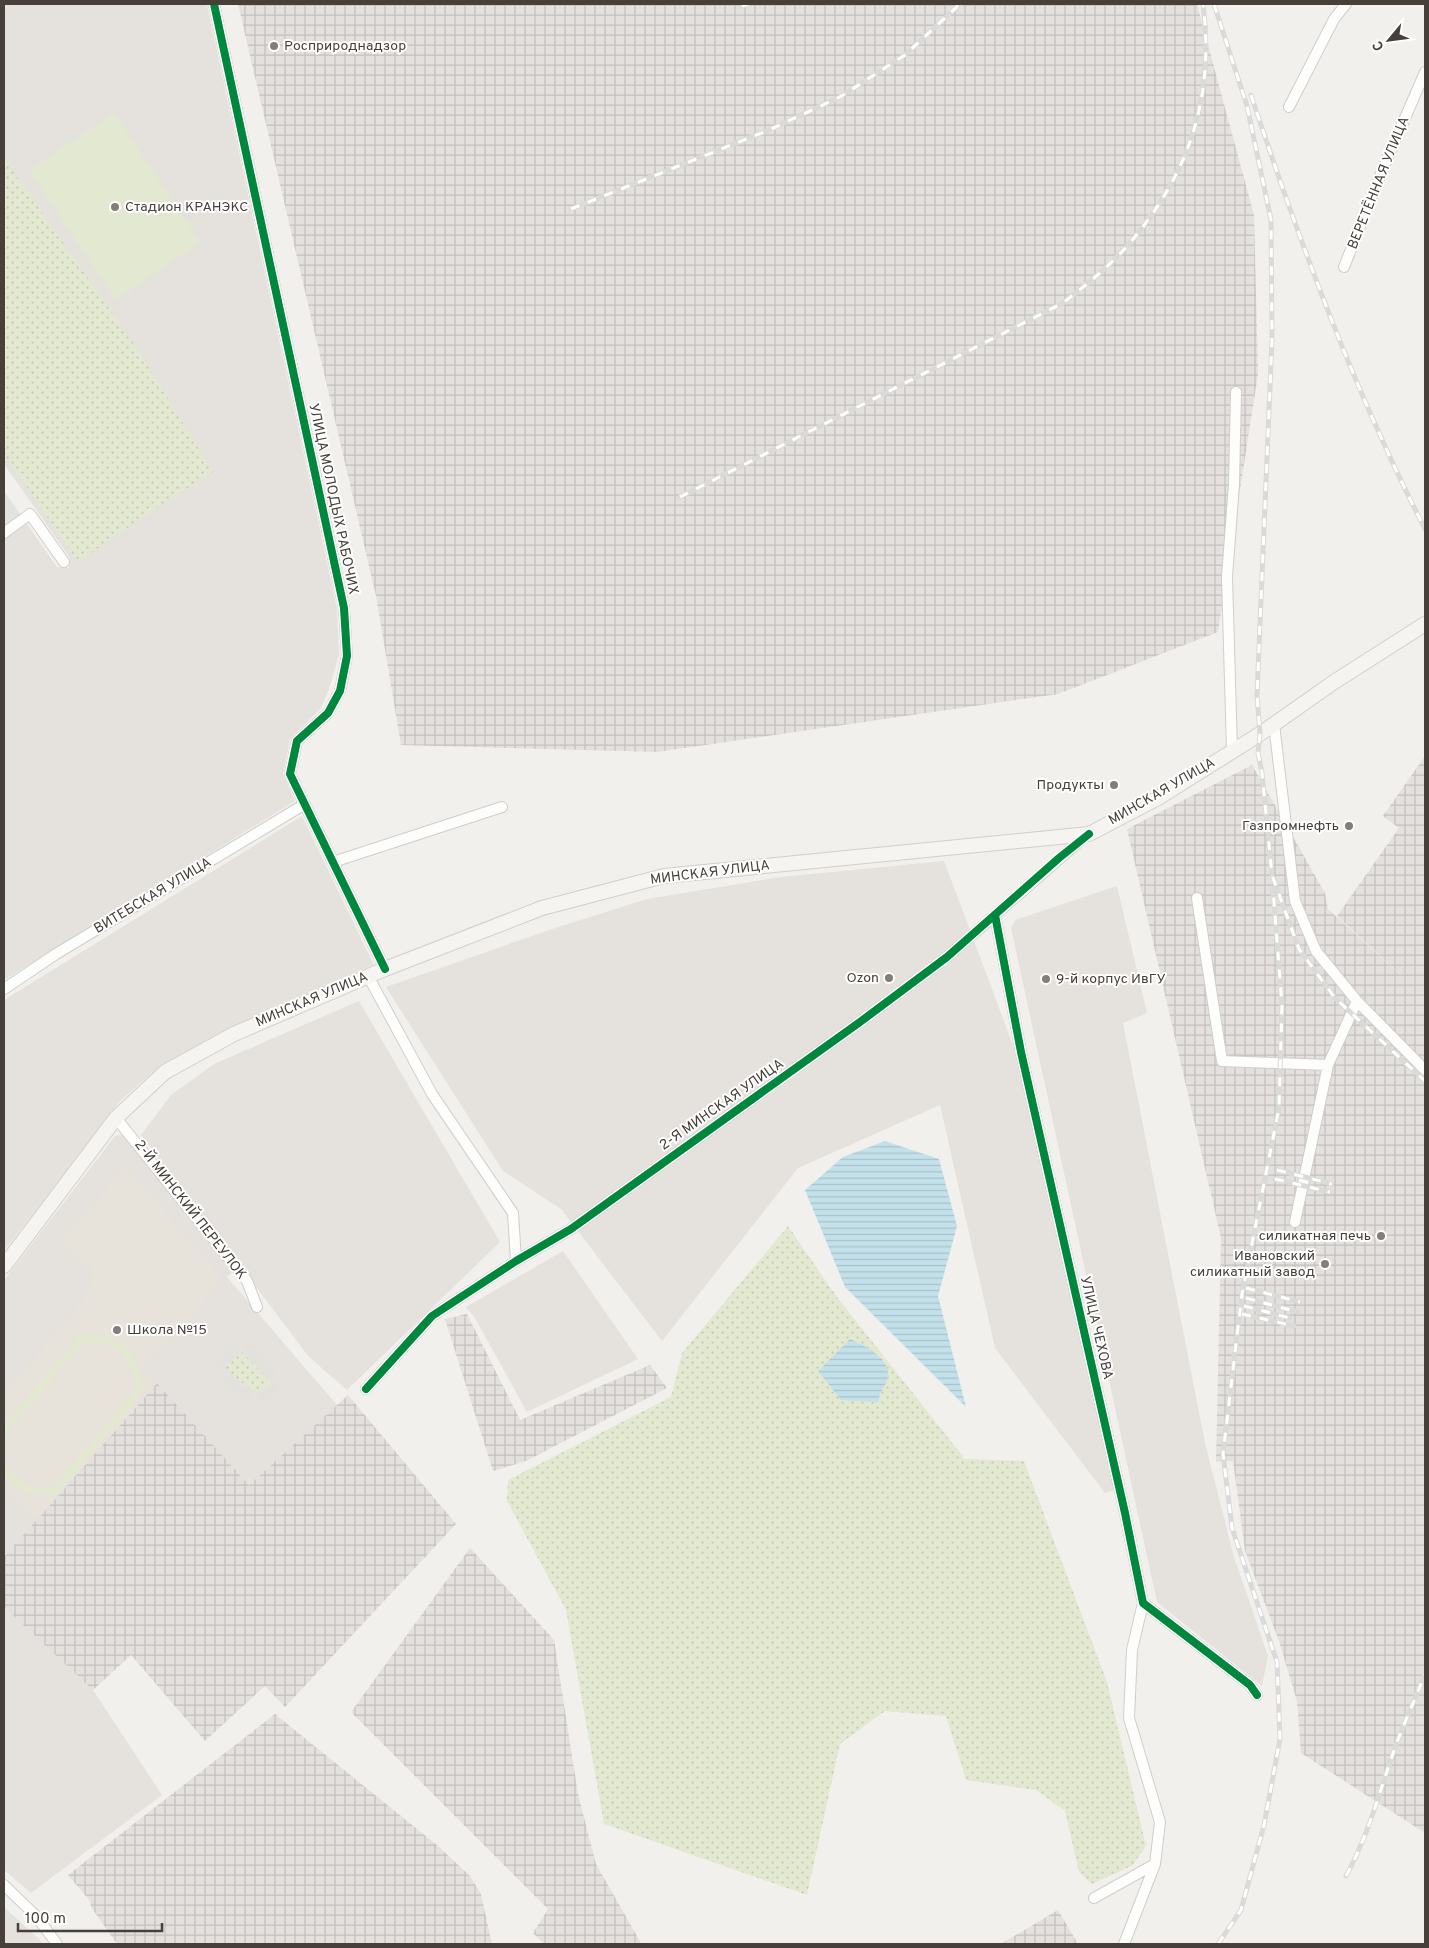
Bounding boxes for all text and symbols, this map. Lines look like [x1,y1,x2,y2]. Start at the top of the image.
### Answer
north arrow [1364,15,1414,65]
text: С [1369,37,1389,54]
place label: Росприроднадзор [284,38,406,55]
marker: Росприроднадзор [268,40,280,52]
street label: ВЕРЕТЁННАЯ УЛИЦА [1344,114,1413,252]
place label: Стадион КРАНЭКС [125,199,248,216]
marker: Стадион КРАНЭКС [109,201,121,213]
street label: УЛИЦА МОЛОДЫХ РАБОЧИХ [304,402,362,596]
street label: МИНСКАЯ УЛИЦА [1106,755,1218,829]
place label: Продукты [1037,777,1104,794]
marker: Продукты [1108,779,1120,791]
place label: Газпромнефть [1242,818,1339,835]
marker: Газпромнефть [1343,820,1355,832]
street label: ВИТЕБСКАЯ УЛИЦА [91,854,215,938]
street label: МИНСКАЯ УЛИЦА [649,857,771,889]
street label: МИНСКАЯ УЛИЦА [253,969,371,1031]
place label: Ozon [846,970,879,987]
place label: 9-й корпус ИвГУ [1056,971,1166,988]
marker: Ozon [883,972,895,984]
marker: 9-й корпус ИвГУ [1040,973,1052,985]
street label: 2-Я МИНСКАЯ УЛИЦА [657,1056,787,1154]
street label: 2-Й МИНСКИЙ ПЕРЕУЛОК [130,1136,251,1283]
place label: силикатная печь [1259,1228,1371,1245]
marker: силикатная печь [1375,1230,1387,1242]
place label: Ивановский силикатный завод [1190,1248,1315,1281]
marker: Ивановский силикатный завод [1319,1258,1331,1270]
street label: УЛИЦА ЧЕХОВА [1076,1275,1116,1381]
place label: Школа №15 [127,1322,207,1339]
marker: Школа №15 [111,1324,123,1336]
scale bar [18,1900,161,1932]
text: 100 m [25,1910,66,1929]

